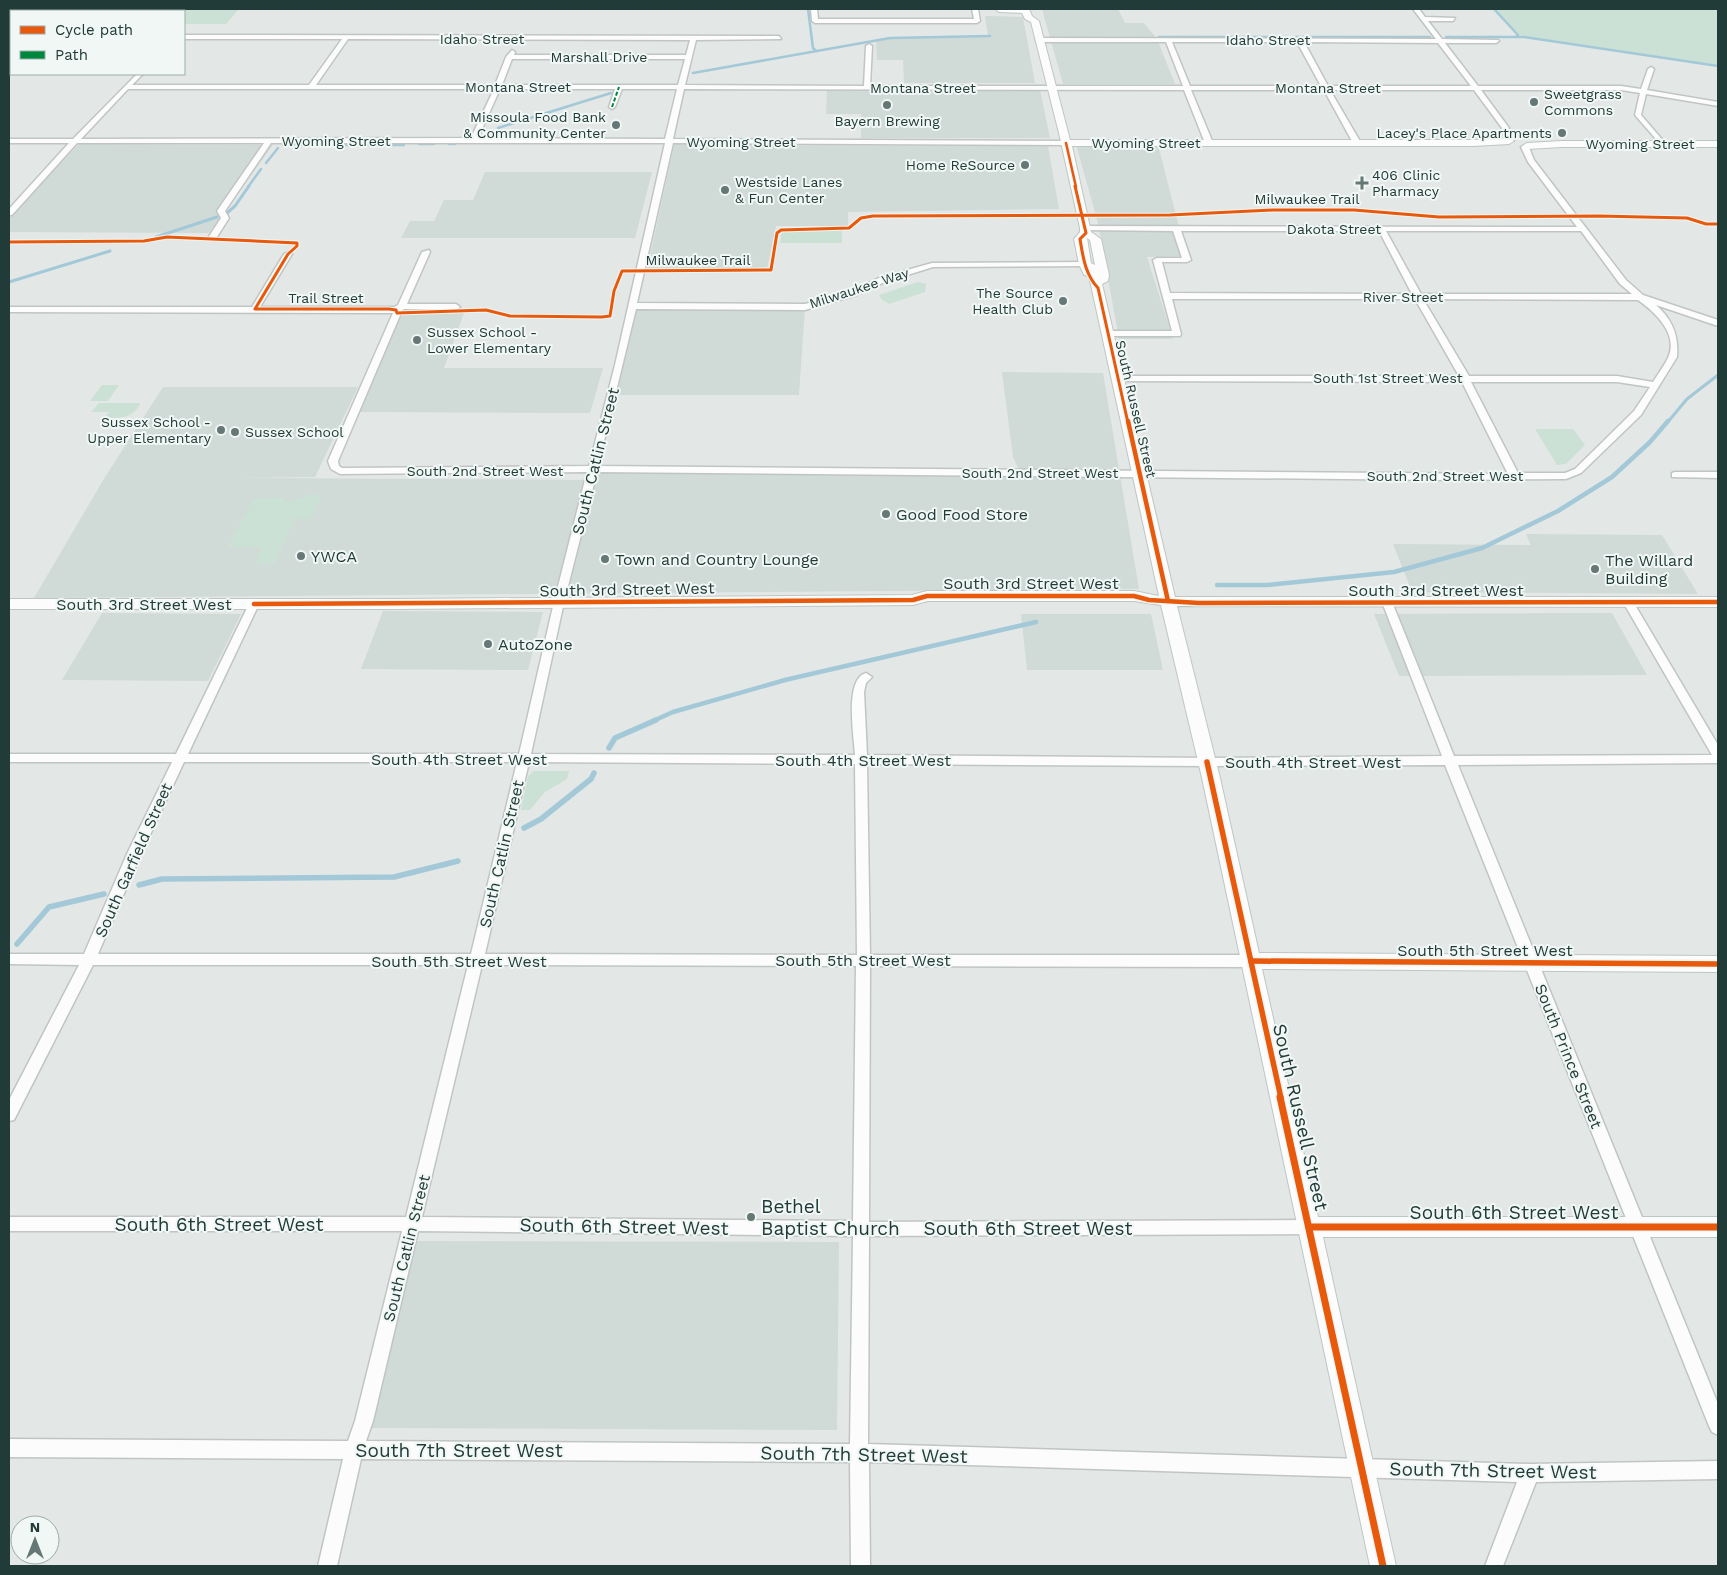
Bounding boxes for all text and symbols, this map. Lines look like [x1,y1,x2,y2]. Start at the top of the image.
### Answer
legend [10,10,185,75]
text: Cycle path [55,21,133,39]
street label: Idaho Street [440,31,524,47]
street label: Idaho Street [1226,32,1310,48]
text: Path [55,46,88,64]
street label: Marshall Drive [551,49,647,65]
street label: Montana Street [465,79,571,95]
street label: Montana Street [870,80,976,96]
street label: Montana Street [1275,80,1381,96]
place label: Sweetgrass Commons [1544,86,1622,118]
marker: Sweetgrass Commons [1528,96,1540,108]
marker: Bayern Brewing [881,99,893,111]
place label: Missoula Food Bank & Community Center [463,109,606,141]
place label: Bayern Brewing [834,113,940,129]
marker: Missoula Food Bank & Community Center [610,119,622,131]
place label: Lacey's Place Apartments [1376,125,1552,141]
marker: Lacey's Place Apartments [1556,127,1568,139]
street label: Wyoming Street [281,133,391,149]
street label: Wyoming Street [686,134,796,150]
street label: Wyoming Street [1091,135,1201,151]
street label: Wyoming Street [1585,136,1695,152]
place label: Home ReSource [906,157,1015,173]
marker: Home ReSource [1019,159,1031,171]
place label: 406 Clinic Pharmacy [1372,167,1441,199]
place label: Westside Lanes & Fun Center [735,174,842,206]
marker: 406 Clinic Pharmacy [1356,177,1368,189]
marker: Westside Lanes & Fun Center [719,184,731,196]
street label: Milwaukee Trail [1254,191,1360,207]
street label: Dakota Street [1287,221,1381,237]
street label: Milwaukee Trail [645,252,751,268]
street label: Milwaukee Way [807,264,912,312]
place label: The Source Health Club [972,285,1053,317]
street label: River Street [1363,289,1443,305]
street label: Trail Street [288,290,364,306]
marker: The Source Health Club [1057,295,1069,307]
place label: Sussex School - Lower Elementary [427,324,552,356]
marker: Sussex School - Lower Elementary [411,334,423,346]
street label: South Russell Street [1112,339,1160,480]
street label: South 1st Street West [1313,370,1463,386]
street label: South Catlin Street [568,385,623,537]
place label: Sussex School - Upper Elementary [87,414,212,446]
marker: Sussex School - Upper Elementary [215,424,227,436]
place label: Sussex School [245,424,344,440]
marker: Sussex School [229,426,241,438]
street label: South 2nd Street West [407,463,563,479]
street label: South 2nd Street West [962,465,1118,481]
street label: South 2nd Street West [1367,468,1523,484]
place label: Good Food Store [896,505,1028,524]
marker: Good Food Store [880,508,892,520]
place label: YWCA [311,547,357,566]
marker: YWCA [295,550,307,562]
place label: Town and Country Lounge [615,550,819,569]
place label: The Willard Building [1605,551,1693,588]
marker: Town and Country Lounge [599,553,611,565]
marker: The Willard Building [1589,563,1601,575]
street label: South 3rd Street West [943,574,1119,593]
street label: South 3rd Street West [539,578,715,601]
street label: South 3rd Street West [1348,581,1524,600]
street label: South 3rd Street West [56,595,232,614]
place label: AutoZone [498,635,573,654]
marker: AutoZone [482,638,494,650]
street label: South 4th Street West [371,750,547,769]
street label: South 4th Street West [775,751,951,770]
street label: South 4th Street West [1225,753,1401,772]
street label: South Catlin Street [475,778,528,930]
street label: South Garfield Street [91,780,176,940]
street label: South 5th Street West [1397,941,1573,960]
street label: South 5th Street West [775,951,951,970]
street label: South 5th Street West [371,952,547,971]
street label: South Prince Street [1531,981,1606,1131]
street label: South Russell Street [1268,1021,1333,1213]
street label: South Catlin Street [379,1172,434,1324]
place label: Bethel Baptist Church [761,1195,900,1240]
street label: South 6th Street West [1409,1201,1619,1224]
marker: Bethel Baptist Church [745,1211,757,1223]
street label: South 6th Street West [114,1213,324,1236]
street label: South 6th Street West [519,1213,729,1240]
street label: South 6th Street West [923,1217,1133,1240]
street label: South 7th Street West [355,1439,563,1462]
street label: South 7th Street West [760,1441,968,1468]
street label: South 7th Street West [1389,1457,1597,1484]
north arrow [10,1515,60,1565]
text: N [30,1519,40,1535]

